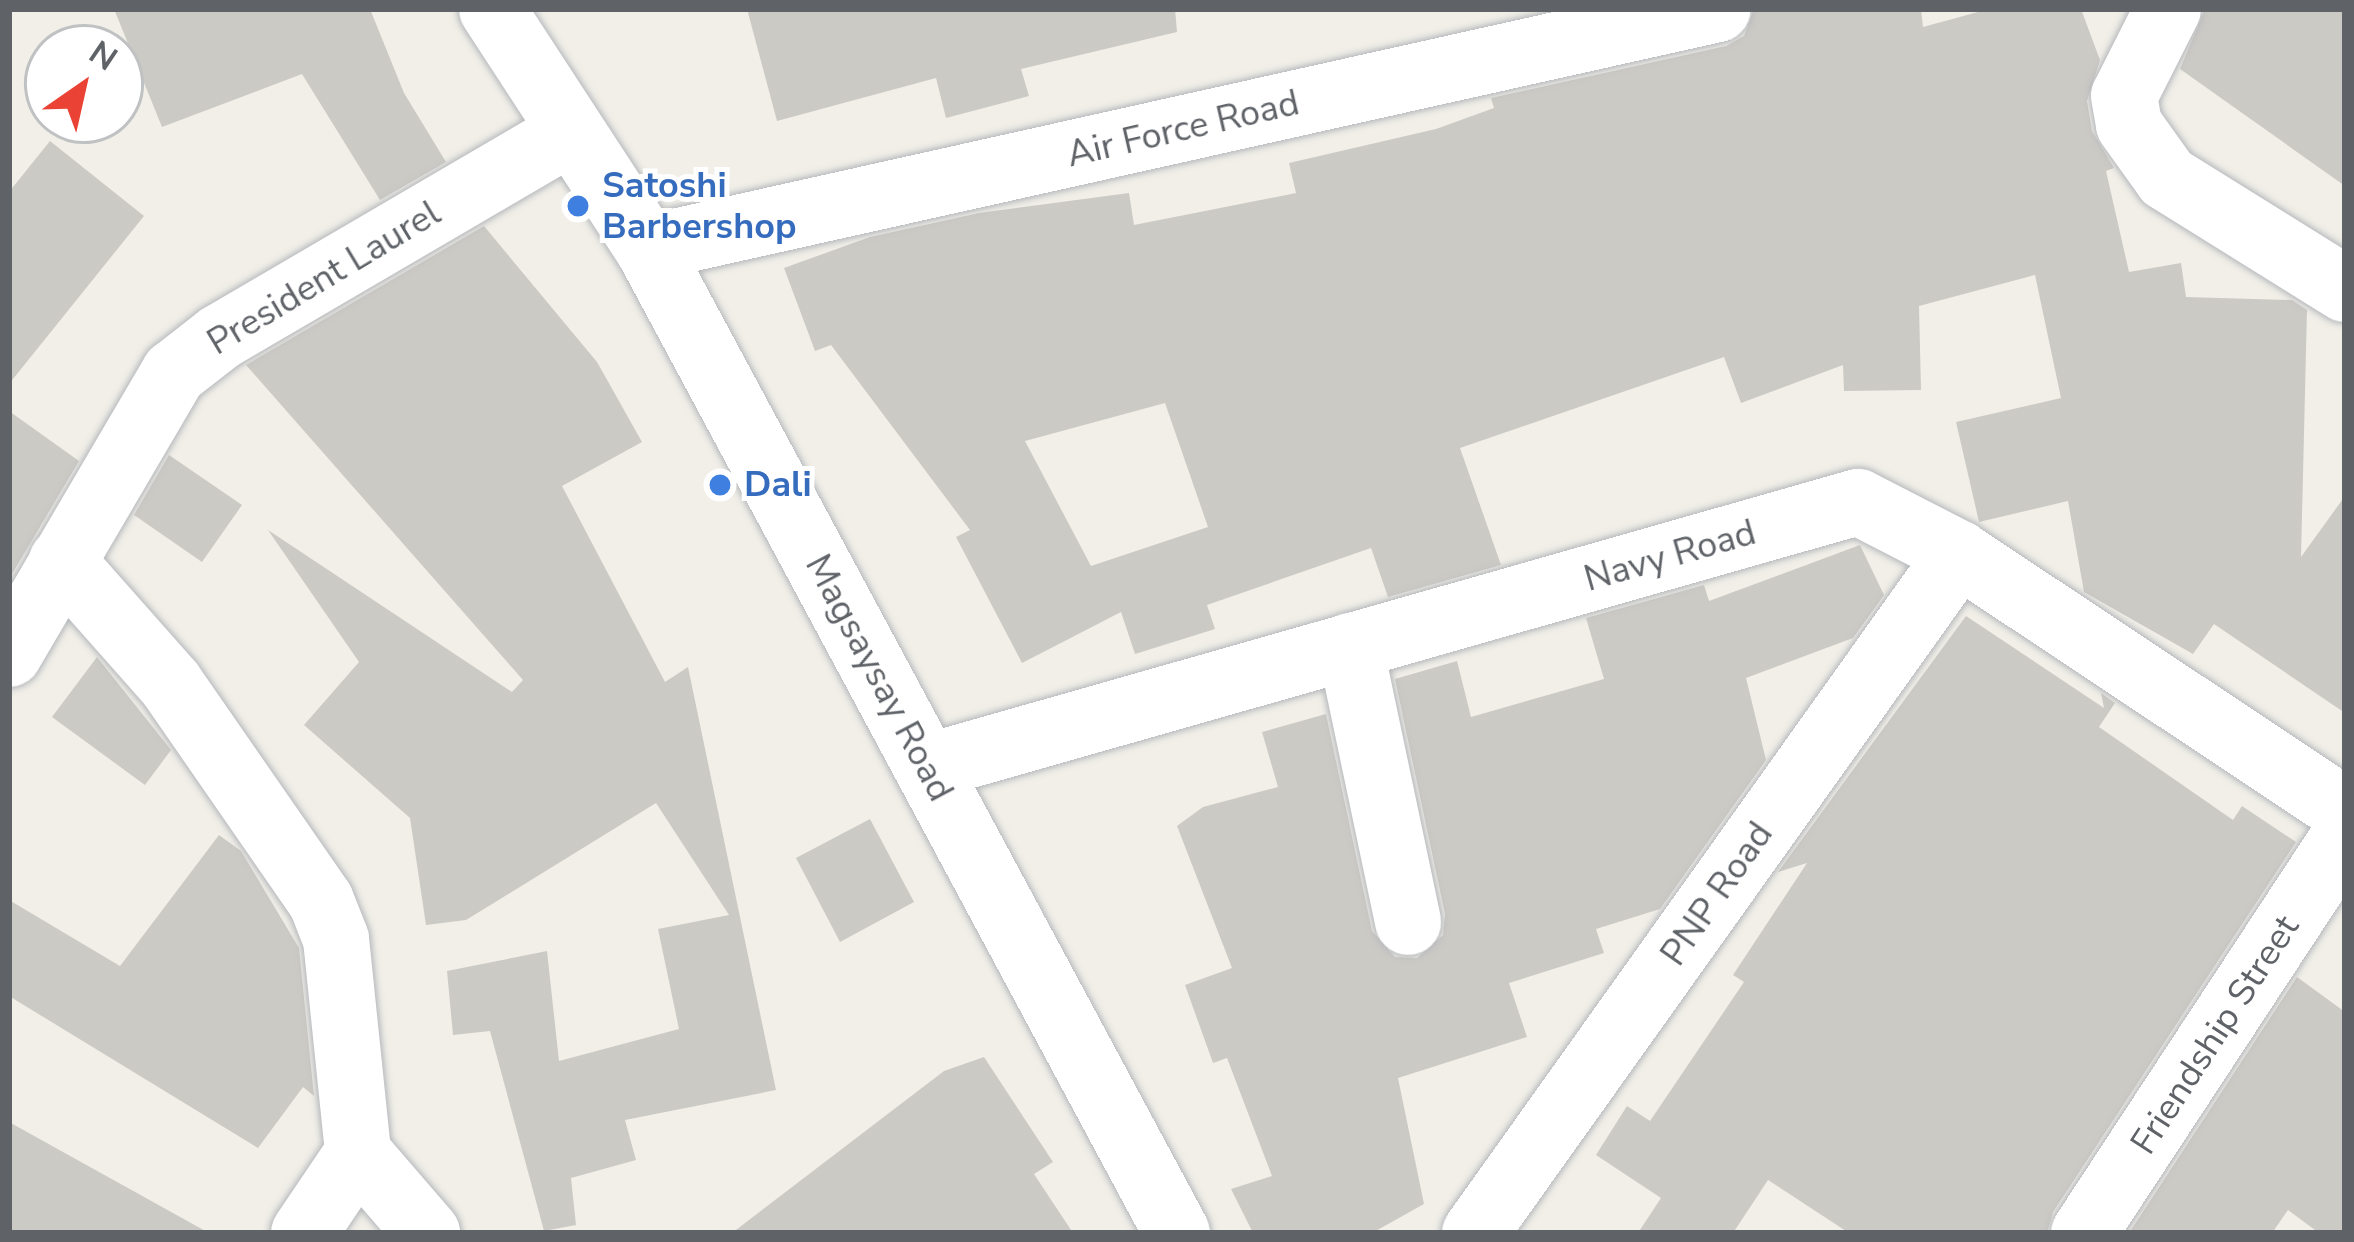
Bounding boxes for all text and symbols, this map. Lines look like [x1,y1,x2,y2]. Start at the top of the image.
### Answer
north arrow [24,24,144,144]
text: N [80,31,126,82]
street label: Air Force Road [1063,81,1303,177]
place label: Satoshi Barbershop [602,163,797,248]
street label: President Laurel [200,192,448,364]
marker: Satoshi Barbershop [565,193,591,219]
place label: Dali [744,463,812,507]
marker: Dali [707,472,733,498]
street label: Navy Road [1579,511,1761,601]
street label: Magsaysay Road [796,547,962,809]
street label: PNP Road [1652,814,1782,974]
street label: Friendship Street [2122,908,2308,1162]

